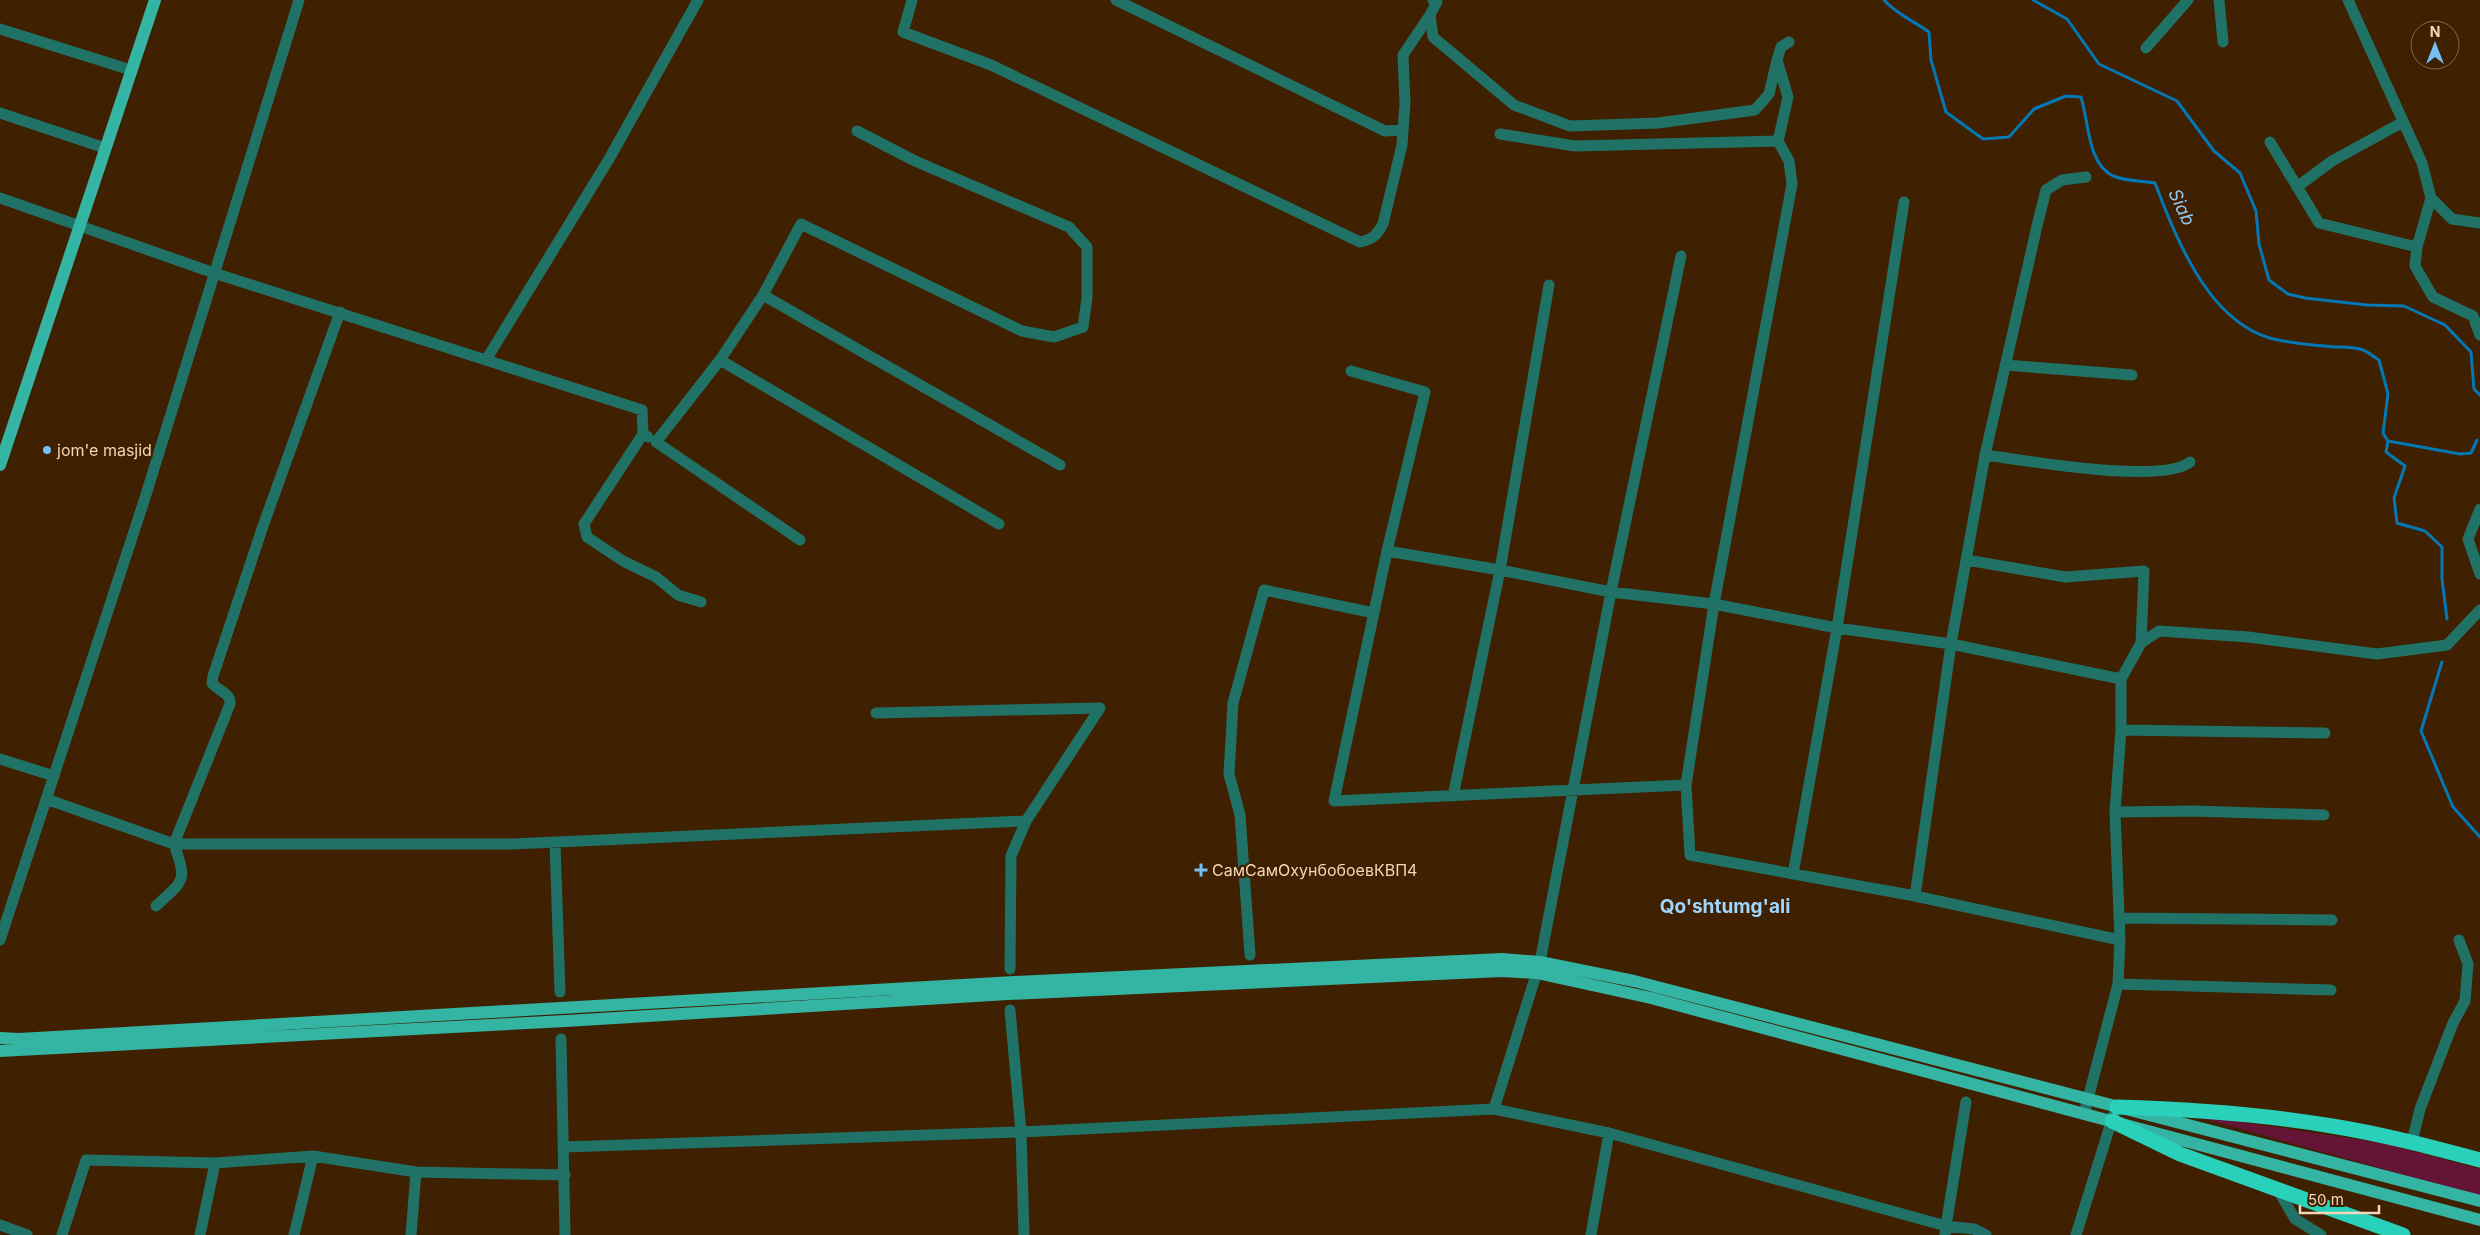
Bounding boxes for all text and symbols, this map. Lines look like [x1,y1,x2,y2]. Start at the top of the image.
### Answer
north arrow [2410,20,2460,70]
text: N [2430,23,2440,40]
water label: Siab [2164,185,2200,229]
place label: jom'e masjid [56,440,152,460]
marker: jom'e masjid [41,444,53,456]
place label: СамСамОхунбобоевКВП4 [1212,860,1417,880]
marker: СамСамОхунбобоевКВП4 [1194,863,1208,877]
district label: Qo'shtumg'ali [1660,895,1790,918]
scale bar [2300,1182,2379,1214]
text: 50 m [2308,1190,2344,1209]

